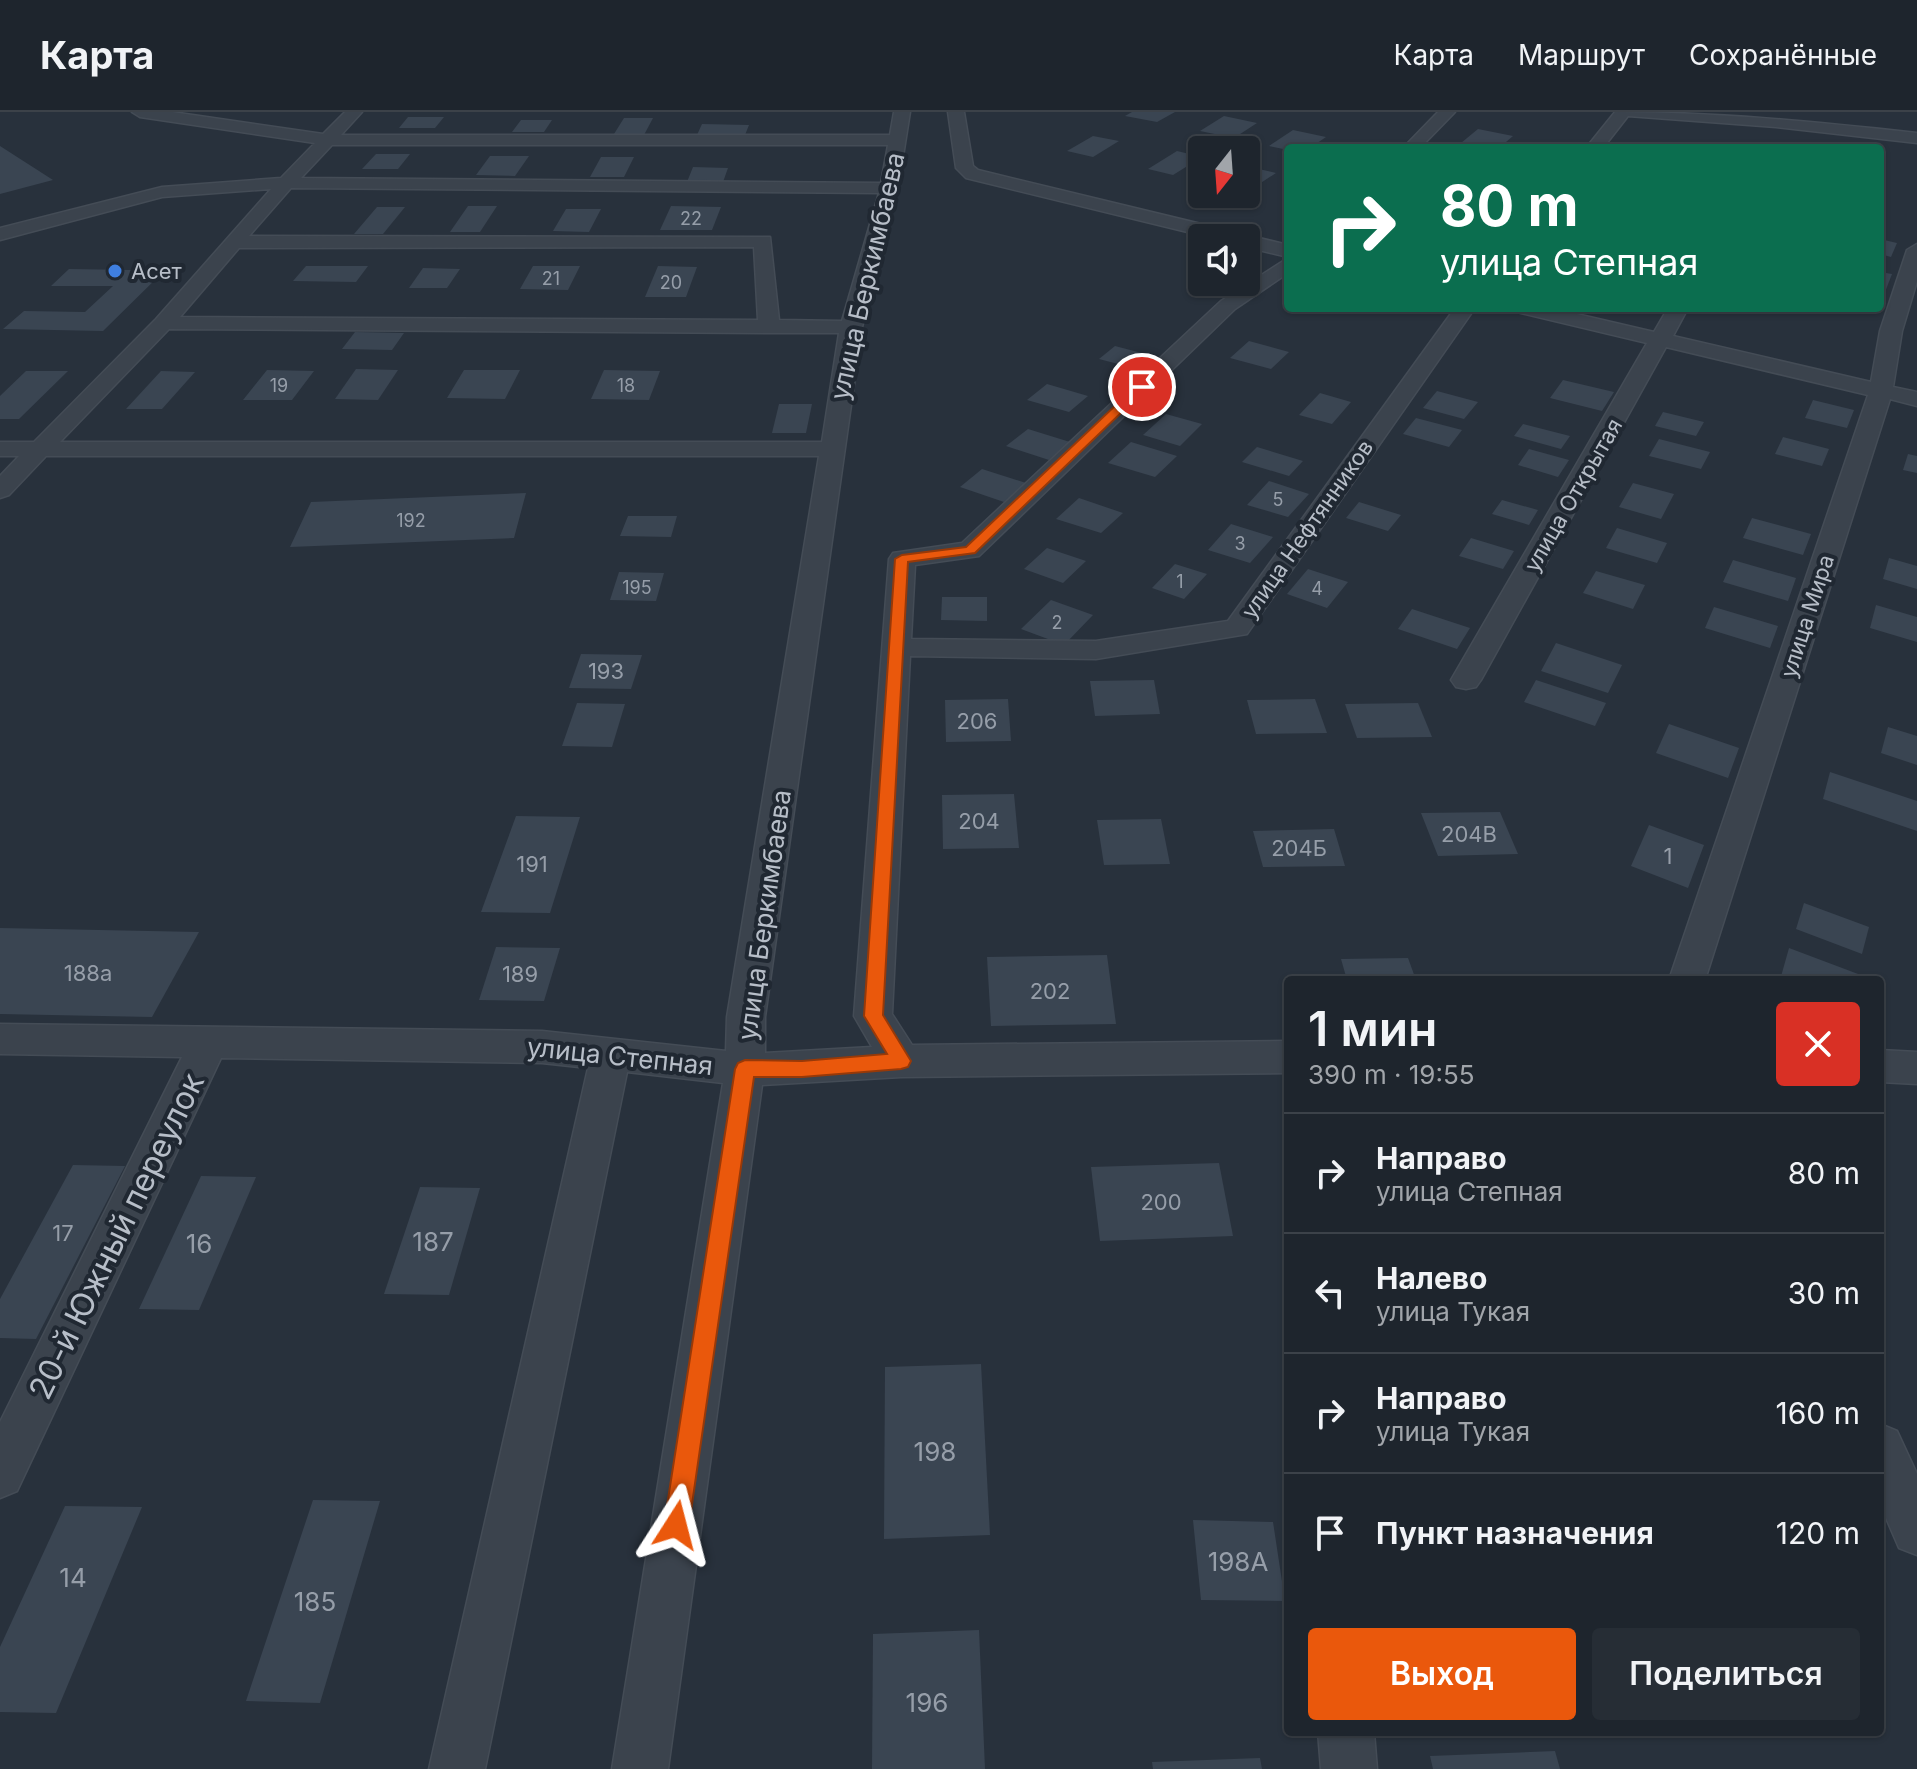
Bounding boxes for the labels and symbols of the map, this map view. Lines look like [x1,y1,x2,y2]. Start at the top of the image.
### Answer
north arrow [1188,136,1260,208]
street label: улица Беркимбаева [823,149,911,403]
house number: 22 [680,208,702,229]
place label: Асет [131,258,183,284]
marker: Асет [106,262,124,280]
house number: 21 [542,268,560,289]
house number: 20 [660,272,682,293]
pin [1108,353,1176,421]
house number: 19 [270,375,288,396]
house number: 18 [617,375,635,396]
street label: улица Открытая [1519,414,1627,576]
street label: улица Нефтянников [1236,435,1378,623]
house number: 5 [1273,489,1283,510]
house number: 192 [396,510,426,531]
house number: 3 [1234,533,1246,554]
street label: улица Мира [1775,551,1839,681]
house number: 1 [1176,571,1184,592]
house number: 195 [622,577,652,598]
house number: 4 [1311,578,1323,599]
house number: 2 [1052,612,1062,633]
house number: 193 [588,658,624,684]
house number: 206 [957,708,997,734]
street label: улица Беркимбаева [731,788,797,1042]
house number: 204 [958,808,1000,834]
house number: 204В [1441,821,1497,847]
house number: 204Б [1271,835,1327,861]
house number: 1 [1664,843,1672,869]
house number: 191 [516,851,548,877]
house number: 188а [64,960,112,986]
house number: 189 [502,961,538,987]
house number: 202 [1030,978,1070,1004]
street label: улица Степная [526,1031,714,1081]
street label: 20-й Южный переулок [20,1067,212,1405]
house number: 200 [1140,1189,1182,1215]
house number: 17 [52,1220,74,1246]
house number: 187 [412,1226,454,1257]
house number: 16 [186,1228,212,1259]
house number: 198 [914,1436,956,1467]
position arrow [634,1483,718,1567]
house number: 198А [1208,1546,1268,1577]
house number: 14 [59,1562,87,1593]
house number: 185 [294,1586,336,1617]
house number: 196 [906,1687,948,1718]

